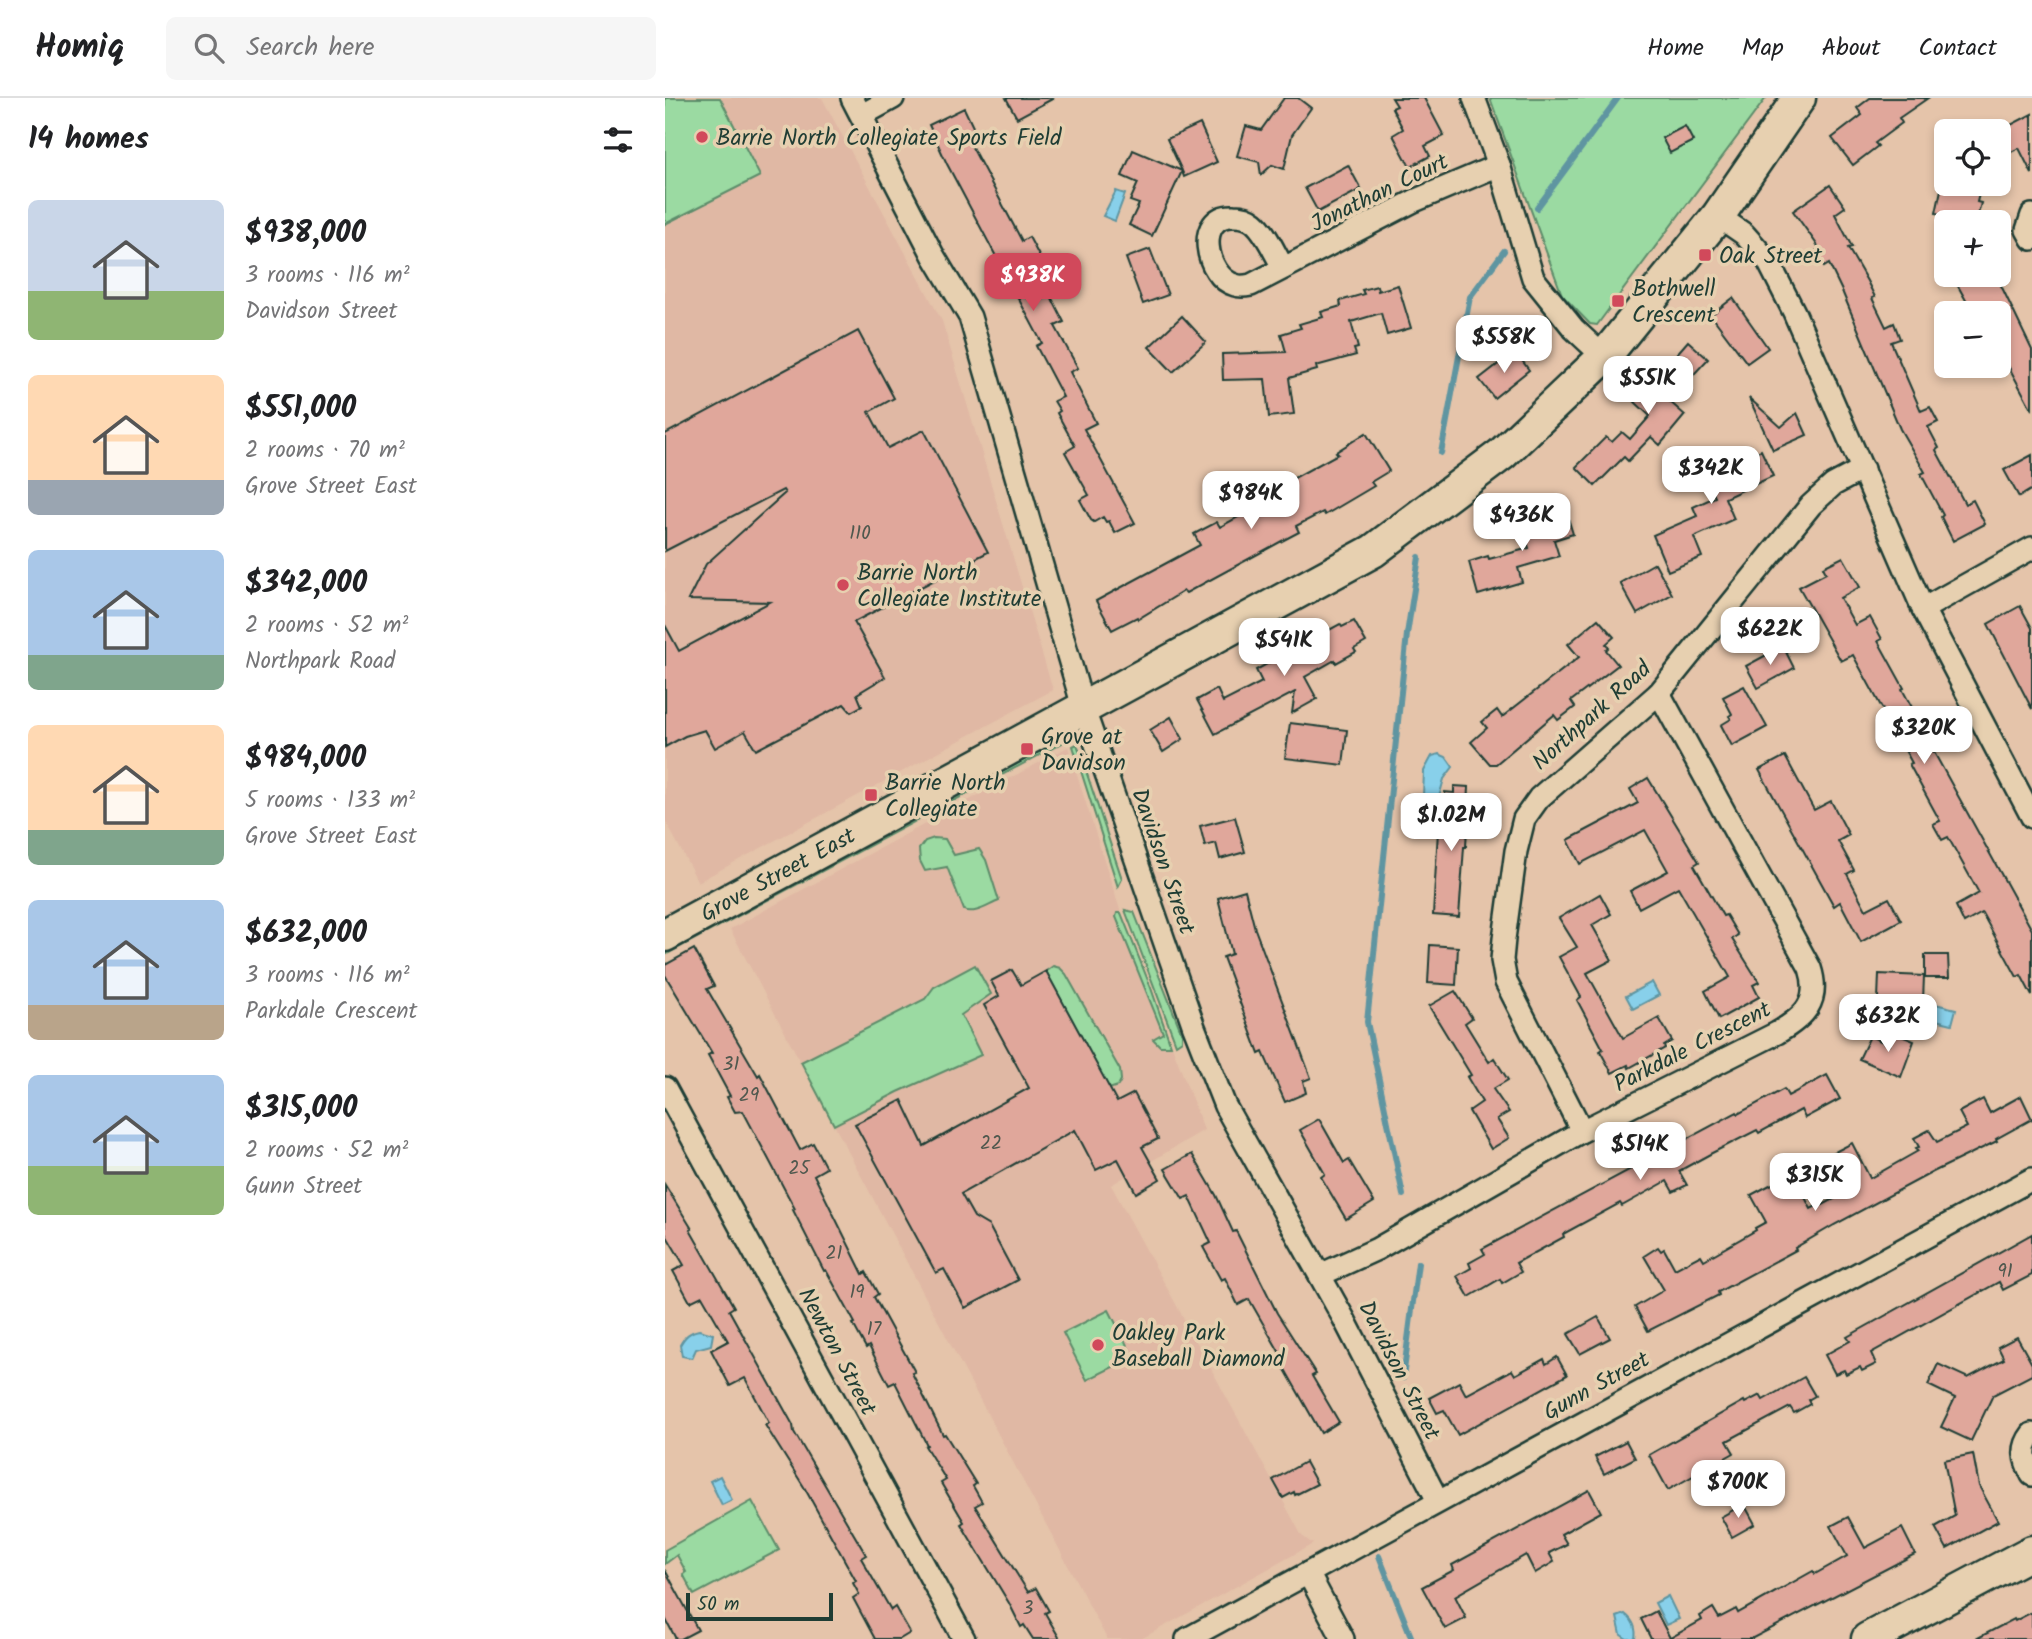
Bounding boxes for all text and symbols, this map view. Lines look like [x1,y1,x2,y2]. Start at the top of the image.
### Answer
search box [166,17,656,80]
text: Homiq [35,22,124,75]
text: Search here [246,27,374,69]
icon: search [190,29,228,67]
text: Home [1647,29,1704,68]
text: Map [1742,29,1784,68]
text: About [1822,29,1880,68]
text: Contact [1918,29,1997,68]
text: 14 homes [28,116,149,164]
map controls [1934,119,2011,378]
button: locate [1934,119,2011,196]
icon: filters [599,121,637,159]
place label: Barrie North Collegiate Sports Field [716,121,1062,157]
marker: Barrie North Collegiate Sports Field [694,129,710,145]
street label: Jonathan Court [1305,144,1456,243]
text: $938,000 [245,210,366,258]
button: + [1934,210,2011,287]
icon: home [84,228,168,312]
place label: Oak Street [1719,239,1823,275]
marker: Oak Street [1697,247,1713,263]
pin: $938K [984,254,1082,313]
text: 3 rooms · 116 m² [245,258,410,294]
text: $938K [1000,258,1066,294]
place label: Bothwell Crescent [1632,272,1716,334]
marker: Bothwell Crescent [1610,293,1626,309]
text: Davidson Street [245,294,397,330]
button: − [1934,301,2011,378]
pin: $558K [1455,316,1553,375]
text: $558K [1472,320,1536,356]
pin: $551K [1599,356,1697,416]
text: $551K [1619,361,1677,397]
text: $551,000 [245,385,356,433]
icon: home [84,403,168,487]
text: 2 rooms · 70 m² [245,433,405,469]
pin: $342K [1662,446,1760,506]
text: $342K [1678,451,1744,487]
text: Grove Street East [245,469,417,505]
pin: $984K [1202,472,1300,531]
text: $984K [1218,476,1284,512]
pin: $436K [1473,494,1571,553]
text: $436K [1489,498,1555,534]
house number: 110 [849,519,871,549]
place label: Barrie North Collegiate Institute [857,556,1041,618]
text: $342,000 [245,560,367,608]
marker: Barrie North Collegiate Institute [835,577,851,593]
icon: home [84,578,168,662]
text: 2 rooms · 52 m² [245,608,408,644]
pin: $622K [1721,608,1819,667]
text: $622K [1737,612,1803,648]
pin: $541K [1235,618,1333,678]
text: $541K [1255,623,1313,659]
text: Northpark Road [245,644,395,680]
street label: Northpark Road [1524,652,1661,780]
pin: $320K [1875,706,1973,766]
text: $320K [1891,711,1957,747]
place label: Grove at Davidson [1041,720,1126,782]
text: $984,000 [245,735,366,783]
marker: Grove at Davidson [1019,741,1035,757]
icon: home [84,753,168,837]
place label: Barrie North Collegiate [885,766,1006,828]
text: 5 rooms · 133 m² [245,783,415,819]
street label: Davidson Street [1120,784,1204,941]
marker: Barrie North Collegiate [863,787,879,803]
pin: $1.02M [1394,794,1508,853]
text: $1.02M [1417,798,1485,834]
street label: Grove Street East [694,818,864,933]
text: Grove Street East [245,819,417,855]
text: $632,000 [245,910,367,958]
icon: home [84,928,168,1012]
text: 3 rooms · 116 m² [245,958,410,994]
street label: Parkdale Crescent [1608,992,1779,1103]
text: Parkdale Crescent [245,994,417,1030]
pin: $632K [1839,995,1937,1054]
text: $632K [1855,999,1921,1035]
house number: 31 [723,1050,739,1080]
house number: 29 [739,1081,759,1111]
text: $315,000 [245,1085,357,1133]
icon: home [84,1103,168,1187]
pin: $514K [1591,1122,1689,1182]
text: $514K [1611,1127,1669,1163]
house number: 22 [980,1129,1002,1159]
text: 2 rooms · 52 m² [245,1133,408,1169]
house number: 25 [788,1154,811,1184]
pin: $315K [1766,1154,1864,1213]
text: $315K [1786,1158,1844,1194]
text: Gunn Street [245,1169,362,1205]
house number: 21 [825,1239,843,1269]
house number: 91 [1997,1257,2013,1287]
house number: 19 [849,1278,865,1308]
street label: Newton Street [787,1281,886,1423]
street label: Davidson Street [1348,1295,1449,1448]
house number: 17 [867,1315,883,1345]
place label: Oakley Park Baseball Diamond [1112,1316,1285,1378]
marker: Oakley Park Baseball Diamond [1090,1337,1106,1353]
street label: Gunn Street [1537,1342,1658,1431]
pin: $700K [1689,1460,1787,1520]
text: $700K [1707,1465,1769,1501]
scale bar [686,1590,833,1622]
text: 50 m [697,1590,739,1620]
house number: 3 [1023,1594,1034,1624]

